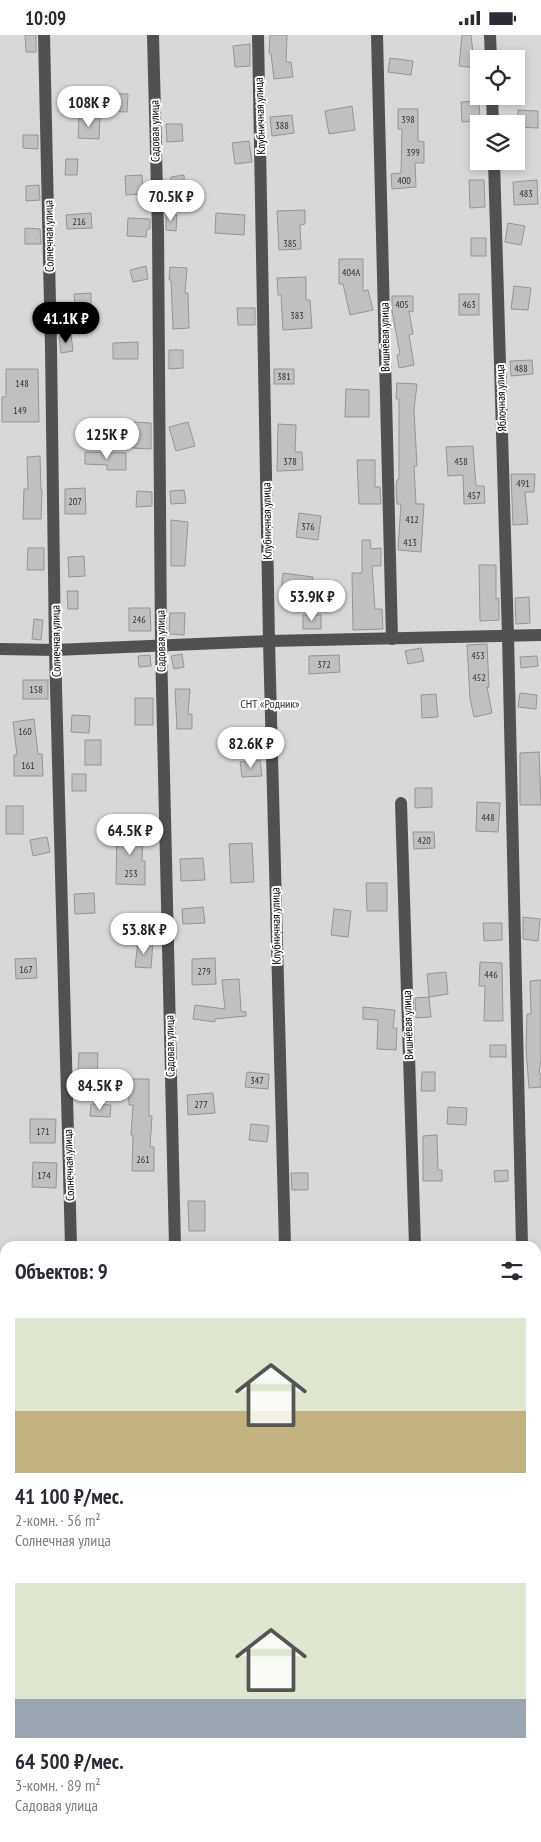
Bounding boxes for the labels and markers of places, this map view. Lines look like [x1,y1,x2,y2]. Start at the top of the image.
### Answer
pin: 108K ₽ [48,86,130,128]
pin: 70.5K ₽ [125,179,217,222]
pin: 41.1K ₽ [20,301,112,344]
pin: 125K ₽ [66,417,148,460]
pin: 53.9K ₽ [266,579,358,622]
pin: 82.6K ₽ [205,727,297,769]
pin: 64.5K ₽ [84,813,176,856]
pin: 53.8K ₽ [98,913,190,955]
pin: 84.5K ₽ [54,1069,146,1111]

